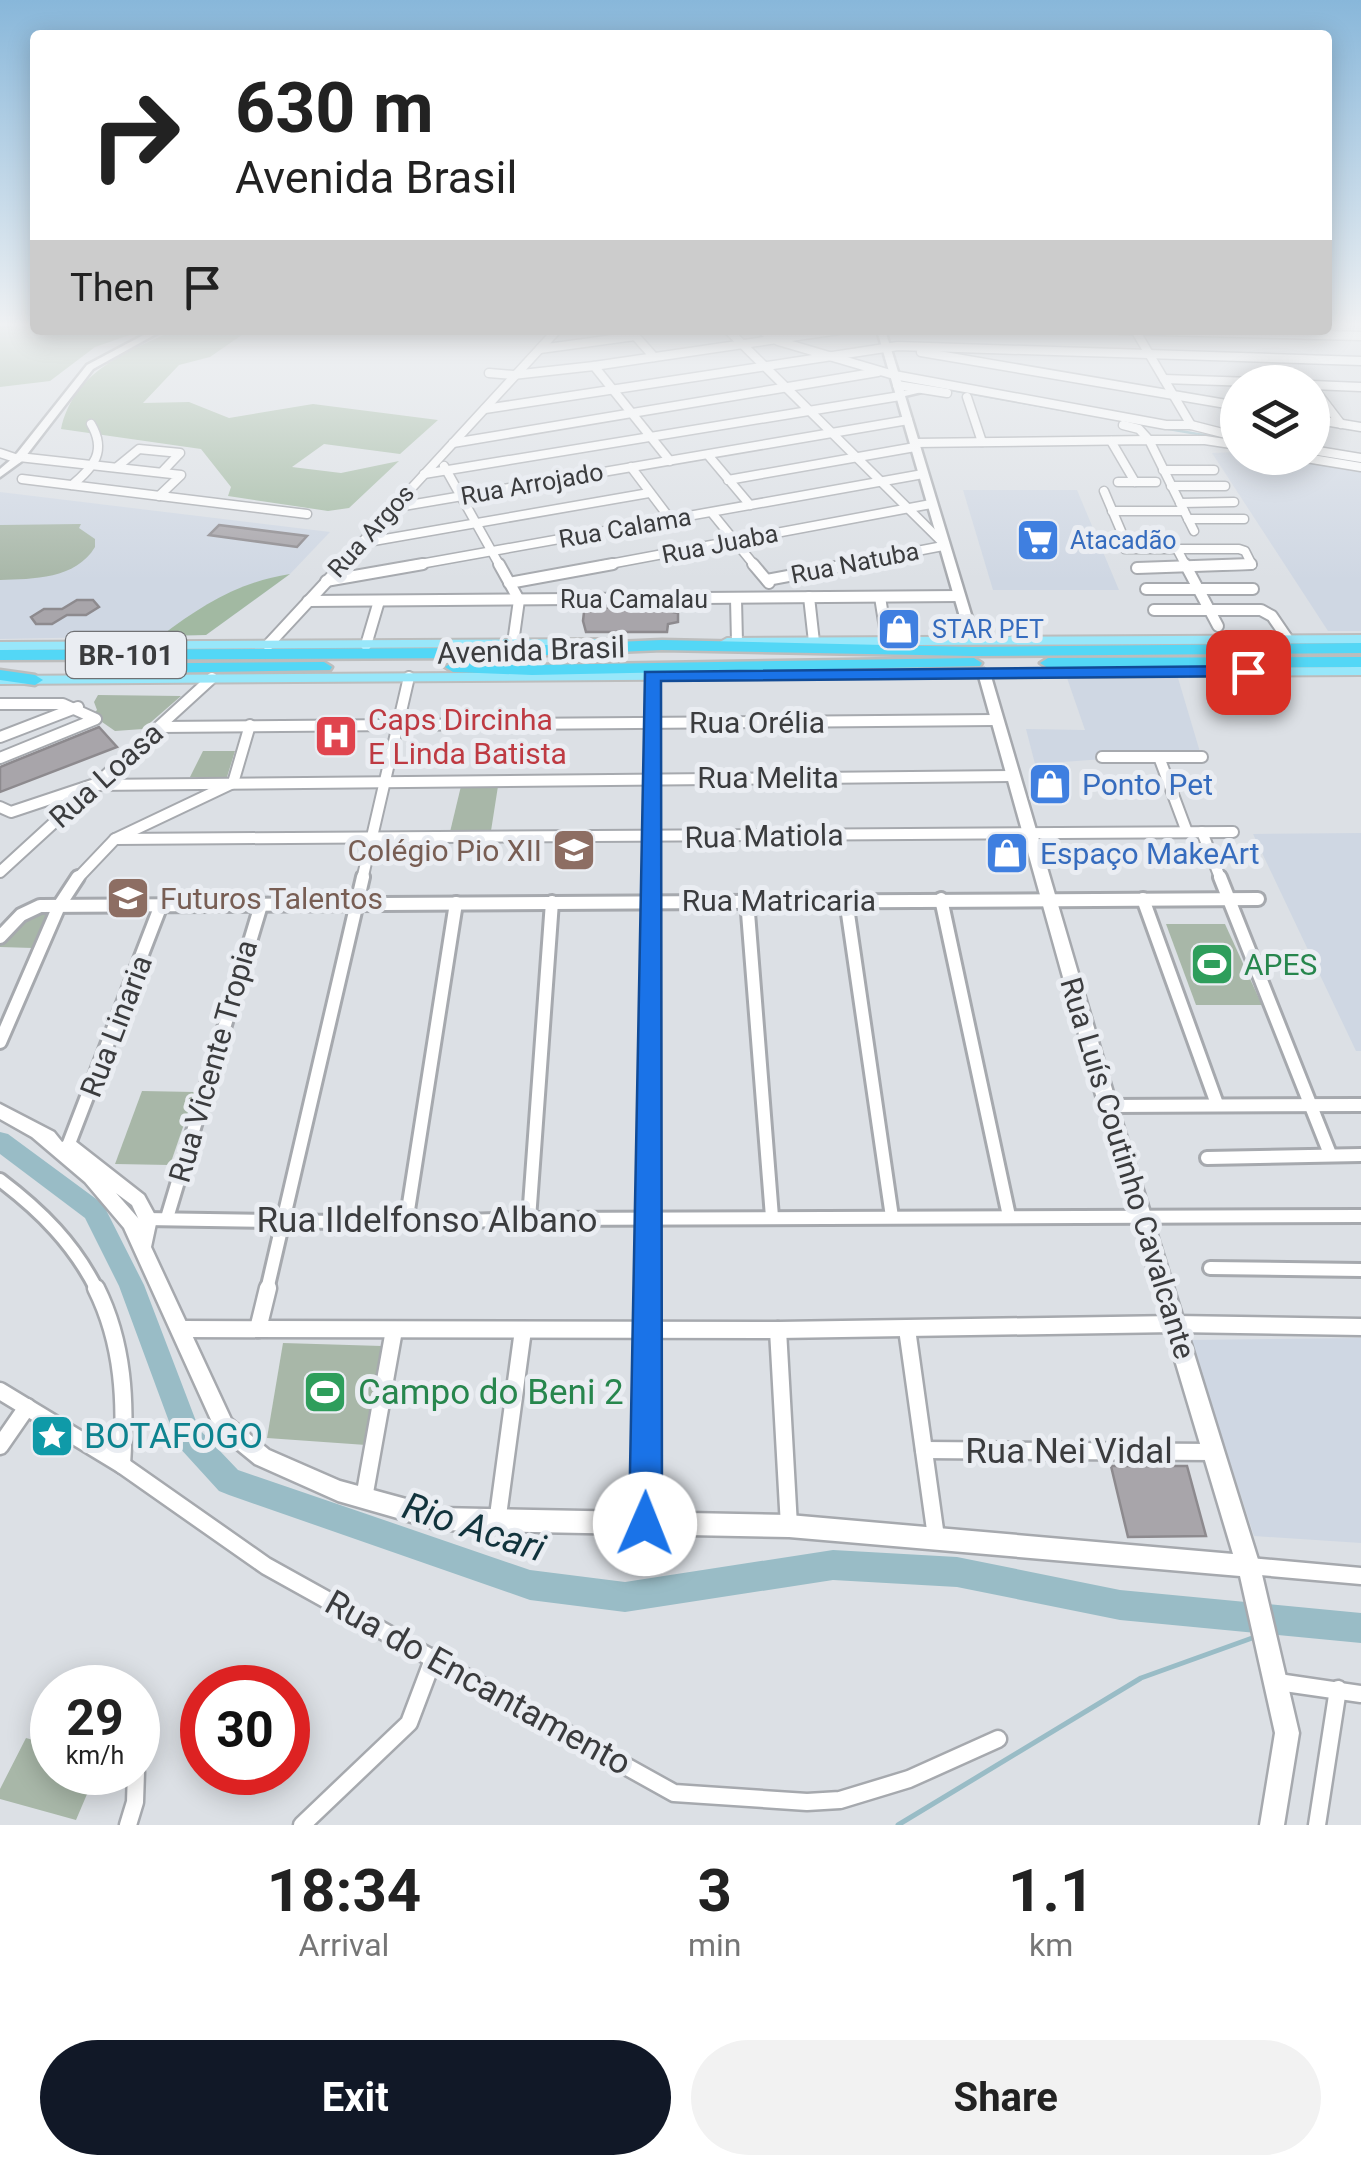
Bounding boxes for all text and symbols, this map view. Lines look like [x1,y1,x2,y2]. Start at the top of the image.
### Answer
text: 630 m [235,67,434,149]
icon: right [70,70,200,200]
text: Avenida Brasil [235,151,517,204]
icon: arrive [175,260,230,315]
text: Then [70,266,155,310]
map controls [1220,365,1330,475]
button: layers [1220,365,1330,475]
street label: Rua Arrojado [458,457,606,511]
street label: Rua Argos [322,479,420,583]
street label: Rua Calama [556,502,694,554]
supermarket icon: Atacadão [1015,517,1061,563]
street label: Rua Juaba [659,519,781,569]
place label: Atacadão [1070,526,1177,555]
street label: Rua Natuba [788,536,922,590]
street label: Rua Camalau [560,585,708,614]
shop icon: STAR PET [876,606,922,652]
place label: STAR PET [932,615,1044,644]
street label: Avenida Brasil [436,629,626,671]
pin [1206,630,1291,715]
road number: BR-101 [66,632,186,678]
icon: arrive [1221,645,1276,700]
place label: Caps Dircinha E Linda Batista [368,702,567,771]
street label: Rua Orélia [689,705,825,740]
hospital icon: Caps Dircinha E Linda Batista [313,713,359,759]
street label: Rua Loasa [42,715,170,835]
street label: Rua Melita [697,760,839,795]
shop icon: Ponto Pet [1027,761,1073,807]
place label: Ponto Pet [1082,767,1213,802]
street label: Rua Matiola [684,817,844,855]
school or university icon: Colégio Pio XII [551,827,597,873]
shop icon: Espaço MakeArt [984,830,1030,876]
place label: Colégio Pio XII [348,833,542,868]
place label: Espaço MakeArt [1040,836,1260,871]
school or university icon: Futuros Talentos [105,875,151,921]
place label: Futuros Talentos [160,881,383,916]
street label: Rua Matricaria [682,883,876,918]
street label: Rua Vicente Tropia [162,936,264,1186]
sports icon: APES [1189,941,1235,987]
place label: APES [1244,947,1317,982]
street label: Rua Linaria [73,950,159,1102]
street label: Rua Luís Coutinho Cavalcante [1053,973,1203,1363]
street label: Rua Ildelfonso Albano [257,1200,597,1241]
sports icon: Campo do Beni 2 [302,1369,348,1415]
place label: Campo do Beni 2 [358,1372,624,1413]
place icon: BOTAFOGO [29,1413,75,1459]
place label: BOTAFOGO [84,1416,263,1457]
street label: Rua Nei Vidal [965,1431,1173,1472]
position arrow [593,1472,697,1576]
water label: Rio Acari [397,1483,551,1571]
street label: Rua do Encantamento [318,1582,638,1784]
speed limit sign: 30 [180,1665,310,1795]
text: 29 [66,1689,124,1747]
text: km/h [66,1741,124,1770]
text: 18:34 [267,1855,421,1926]
text: 3 [697,1855,732,1926]
text: 1.1 [1008,1855,1094,1926]
text: Arrival [299,1926,389,1964]
text: min [688,1926,741,1964]
text: km [1029,1926,1073,1964]
button: Exit [40,2040,671,2155]
button: Share [691,2040,1321,2155]

